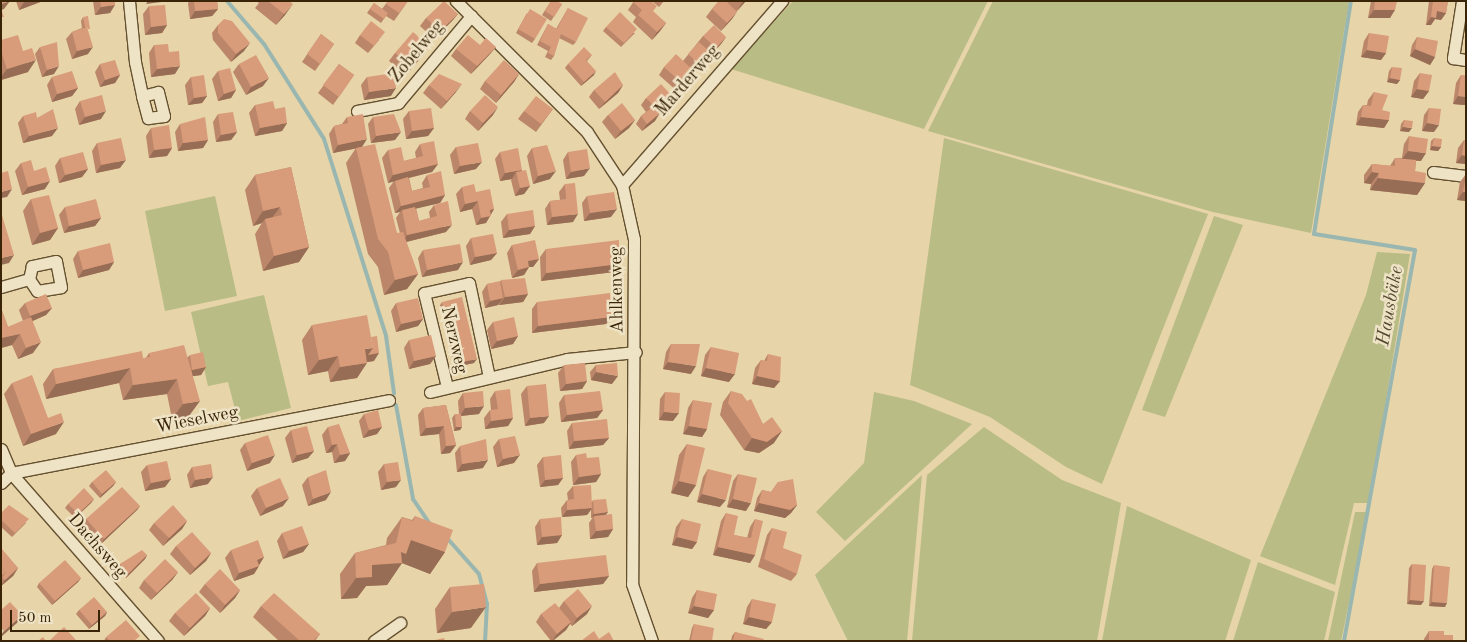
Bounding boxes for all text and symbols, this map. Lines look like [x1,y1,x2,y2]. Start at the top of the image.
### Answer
street label: Zobelweg [385,17,449,87]
street label: Marderweg [651,41,725,121]
street label: Ahlkenweg [605,246,629,334]
water label: Hausbäke [1373,264,1409,348]
street label: Nerzweg [436,304,472,376]
street label: Wieselweg [154,401,240,439]
street label: Dachsweg [63,509,131,583]
scale bar [12,600,102,632]
text: 50 m [18,611,52,626]

